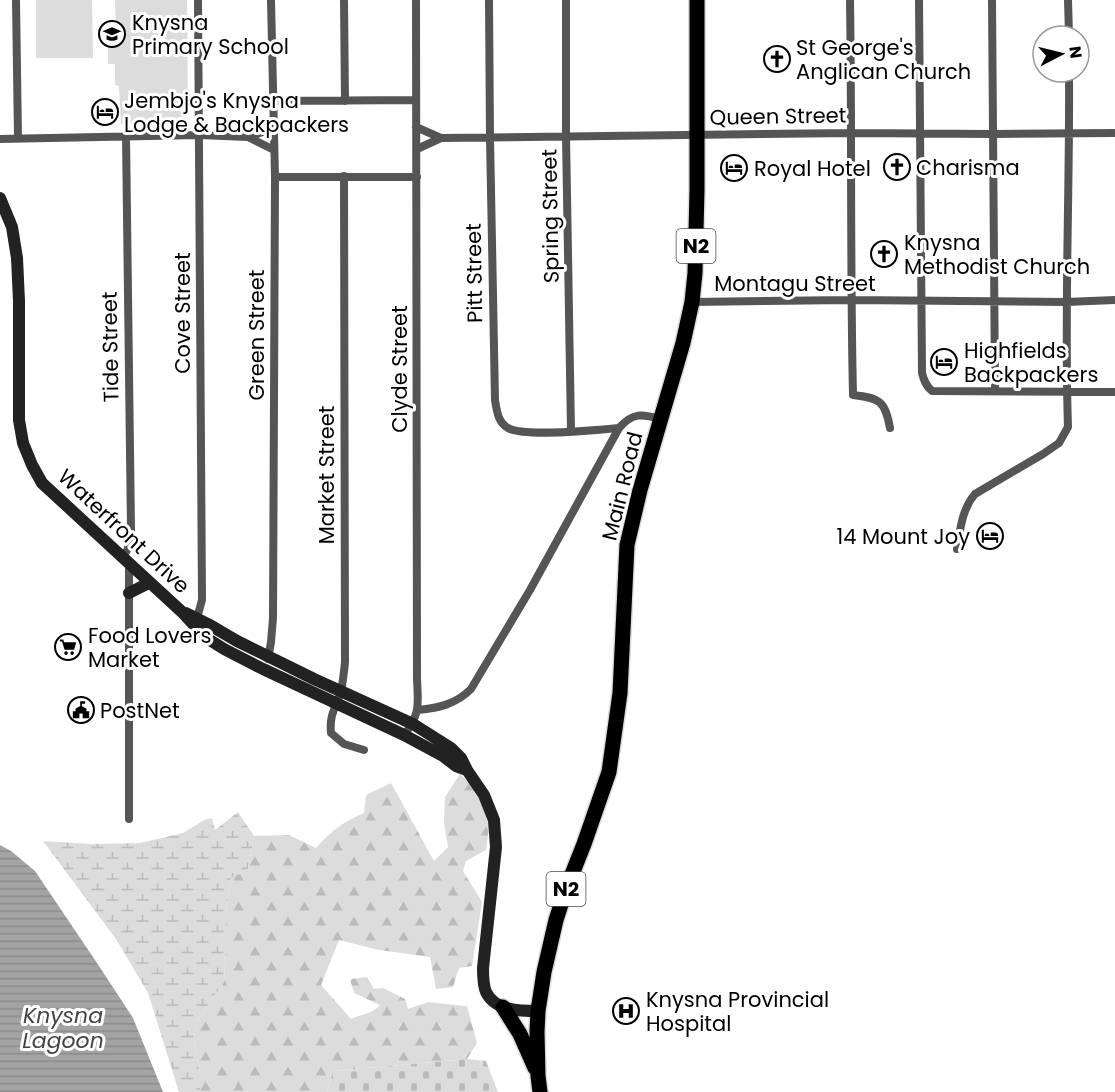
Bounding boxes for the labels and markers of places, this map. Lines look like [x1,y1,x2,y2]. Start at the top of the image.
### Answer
place label: Knysna Primary School [132,8,289,61]
school or university icon: Knysna Primary School [97,19,127,49]
place label: St George's Anglican Church [796,33,971,86]
church icon: St George's Anglican Church [762,44,792,74]
place label: Jembjo's Knysna Lodge & Backpackers [124,86,349,139]
hotel icon: Jembjo's Knysna Lodge & Backpackers [90,97,120,127]
church icon: Charisma [882,152,912,182]
hotel icon: Royal Hotel [719,153,749,183]
place label: Charisma [916,153,1020,182]
place label: Royal Hotel [754,154,871,183]
place label: Knysna Methodist Church [904,228,1090,281]
church icon: Knysna Methodist Church [869,239,899,269]
place label: Highfields Backpackers [964,336,1098,389]
hotel icon: Highfields Backpackers [929,347,959,377]
hotel icon: 14 Mount Joy [975,521,1005,551]
place label: 14 Mount Joy [836,522,970,551]
place label: Food Lovers Market [88,621,211,674]
supermarket icon: Food Lovers Market [53,632,83,662]
public building icon: PostNet [66,695,96,725]
place label: PostNet [100,696,180,725]
place label: Knysna Provincial Hospital [646,985,829,1038]
hospital icon: Knysna Provincial Hospital [611,996,641,1026]

